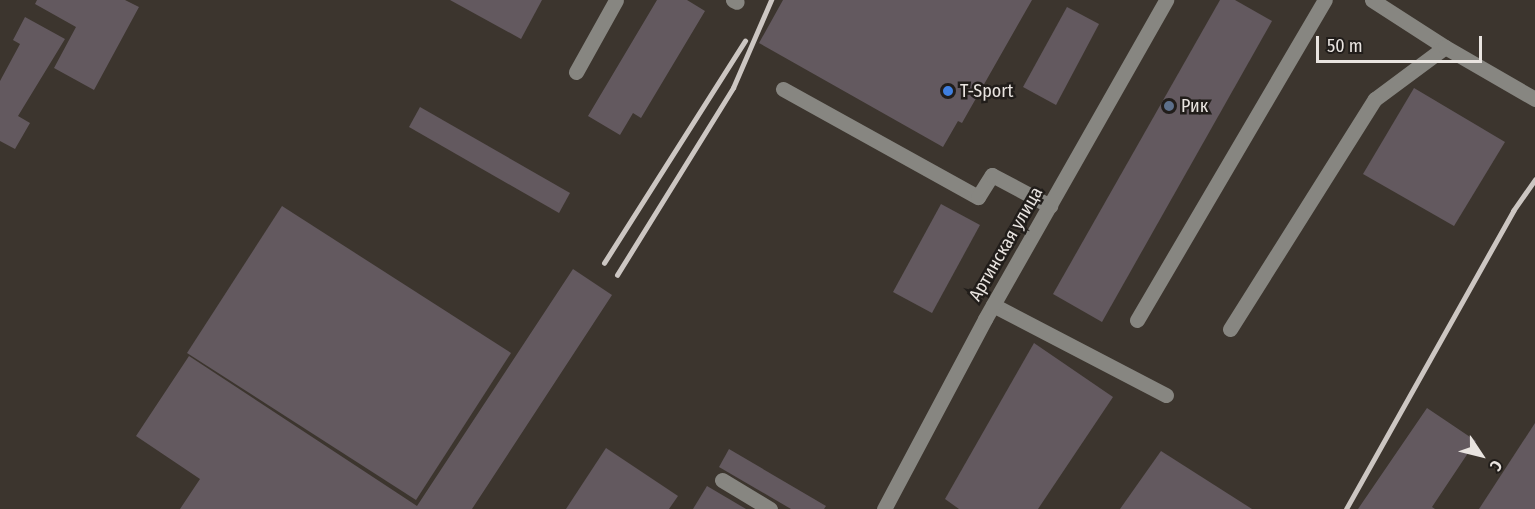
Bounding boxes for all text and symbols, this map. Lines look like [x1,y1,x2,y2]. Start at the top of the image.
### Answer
scale bar [1319,24,1486,62]
text: 50 m [1327,35,1363,57]
place label: T-Sport [960,80,1013,102]
marker: T-Sport [941,84,955,98]
place label: Рик [1181,95,1208,117]
marker: Рик [1162,99,1176,113]
street label: Артинская улица [965,183,1047,305]
north arrow [1451,425,1511,485]
text: С [1486,457,1506,474]

